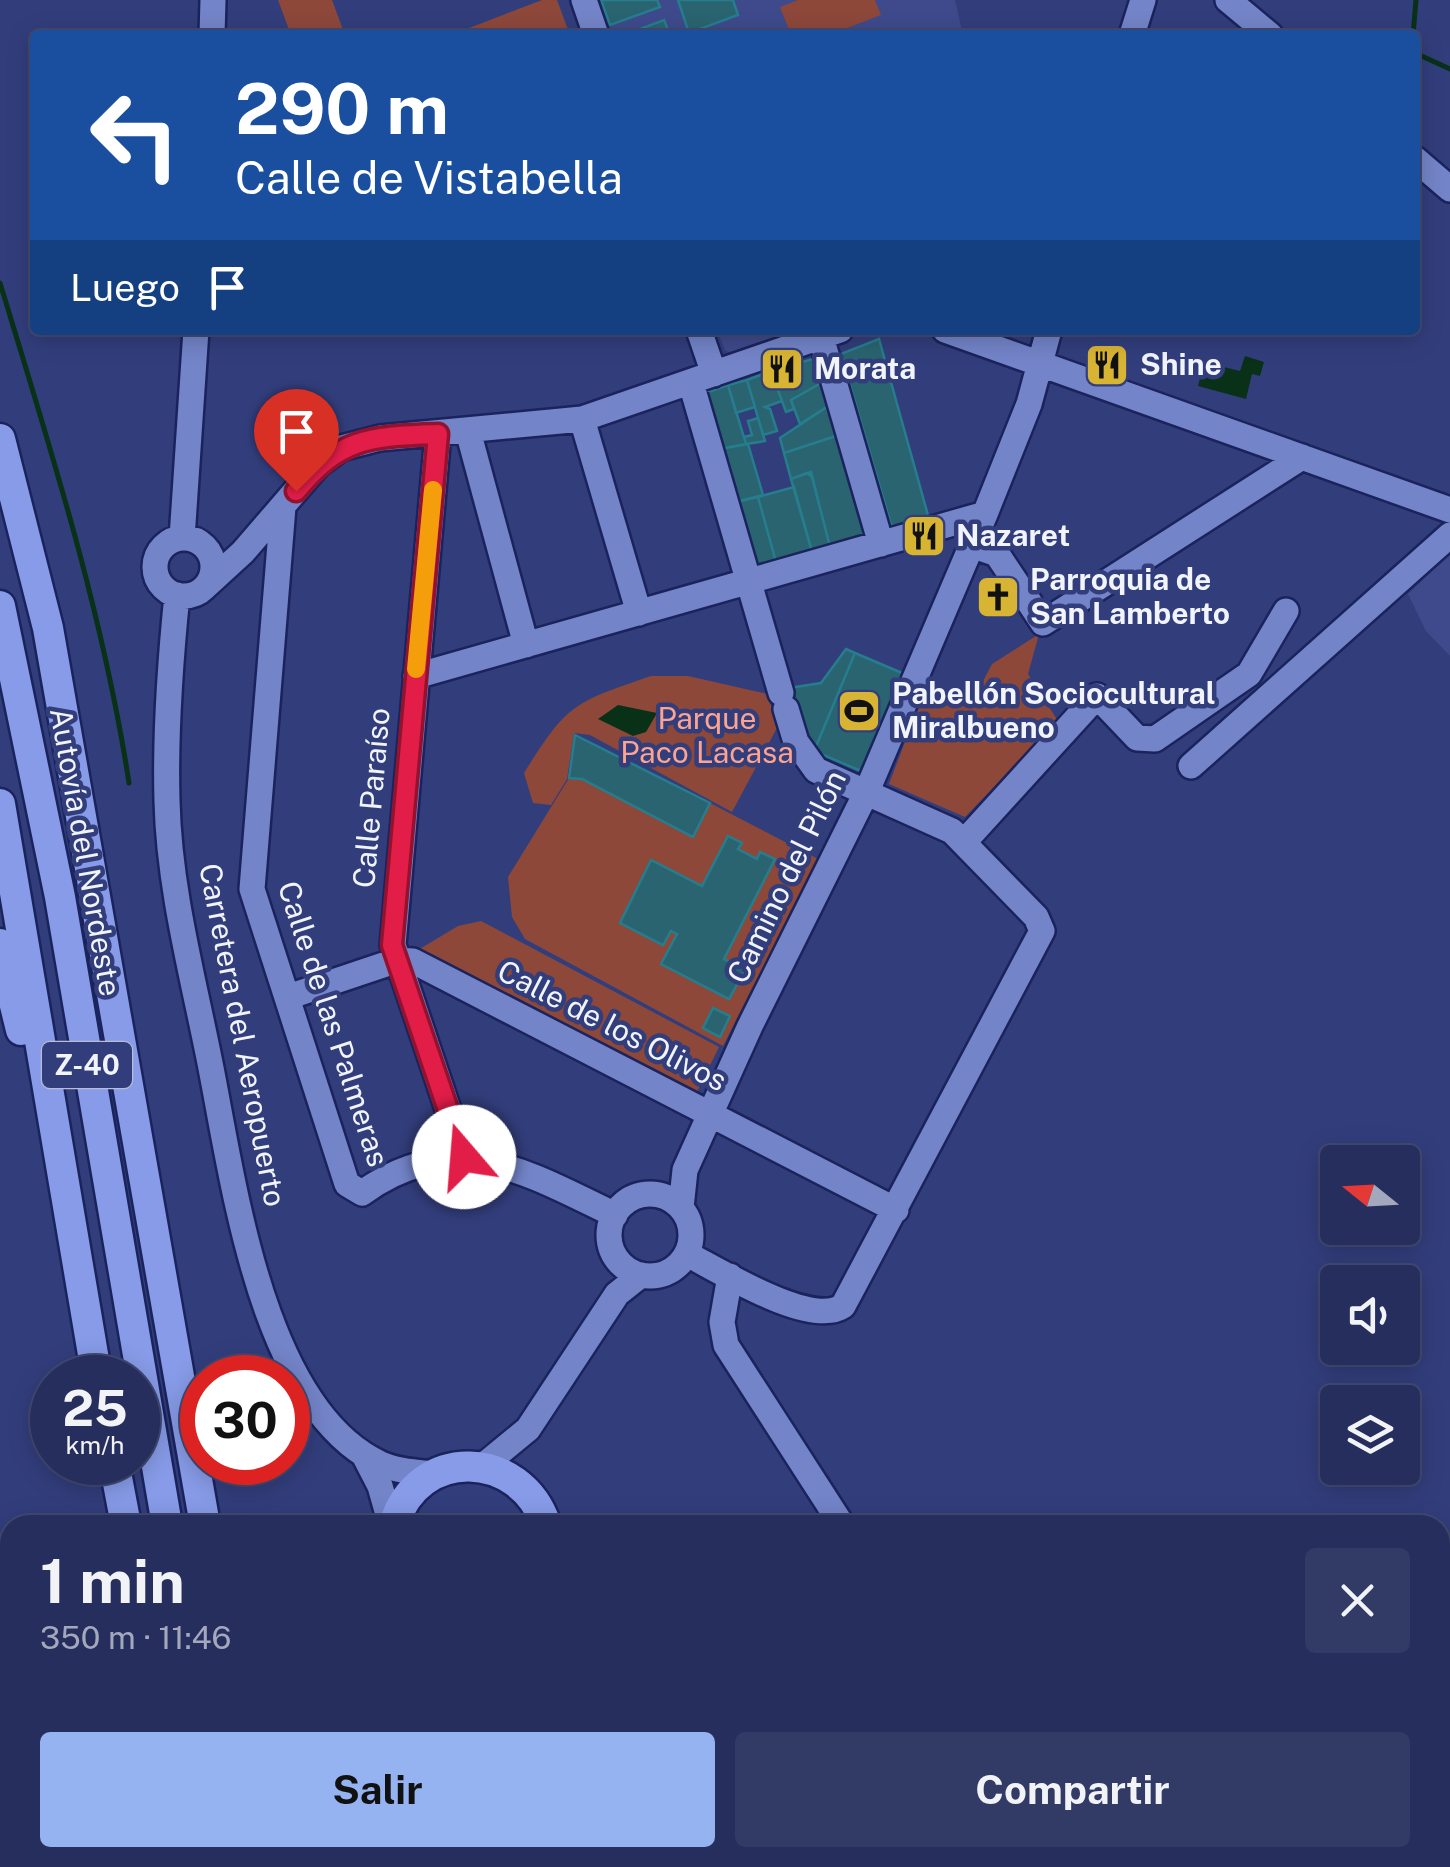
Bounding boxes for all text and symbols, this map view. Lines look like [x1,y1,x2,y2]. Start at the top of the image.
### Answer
text: 290 m [235,67,449,150]
icon: left [70,70,200,200]
text: Calle de Vistabella [235,151,623,204]
icon: arrive [200,260,255,315]
text: Luego [70,265,180,310]
restaurant icon: Shine [1084,342,1130,388]
restaurant icon: Morata [759,346,805,392]
place label: Shine [1140,346,1222,382]
place label: Morata [814,350,916,386]
pin [254,389,339,492]
icon: arrive [269,404,324,459]
restaurant icon: Nazaret [901,513,947,559]
place label: Nazaret [956,517,1070,553]
place label: Parroquia de San Lamberto [1030,561,1230,631]
church icon: Parroquia de San Lamberto [975,574,1021,620]
place label: Pabellón Sociocultural Miralbueno [892,675,1216,745]
sports icon: Pabellón Sociocultural Miralbueno [836,688,882,734]
park label: Parque Paco Lacasa [620,700,794,770]
street label: Autovía del Nordeste [43,705,129,999]
street label: Calle Paraíso [345,706,397,889]
street label: Camino del Pilón [719,764,853,989]
street label: Carretera del Aeropuerto [192,860,294,1209]
street label: Calle de las Palmeras [271,877,397,1171]
street label: Calle de los Olivos [492,952,733,1098]
road number: Z-40 [42,1042,132,1088]
position arrow [412,1105,516,1209]
north arrow [1320,1145,1420,1245]
map controls [1320,1145,1420,1485]
button: sound [1320,1265,1420,1365]
speed limit sign: 30 [180,1355,310,1485]
text: 25 [62,1378,128,1437]
button: layers [1320,1385,1420,1485]
text: km/h [66,1430,124,1460]
text: 1 min [40,1546,185,1617]
button: close [1305,1548,1410,1653]
text: 350 m · 11:46 [40,1619,231,1656]
button: Salir [40,1732,715,1847]
button: Compartir [735,1732,1410,1847]

